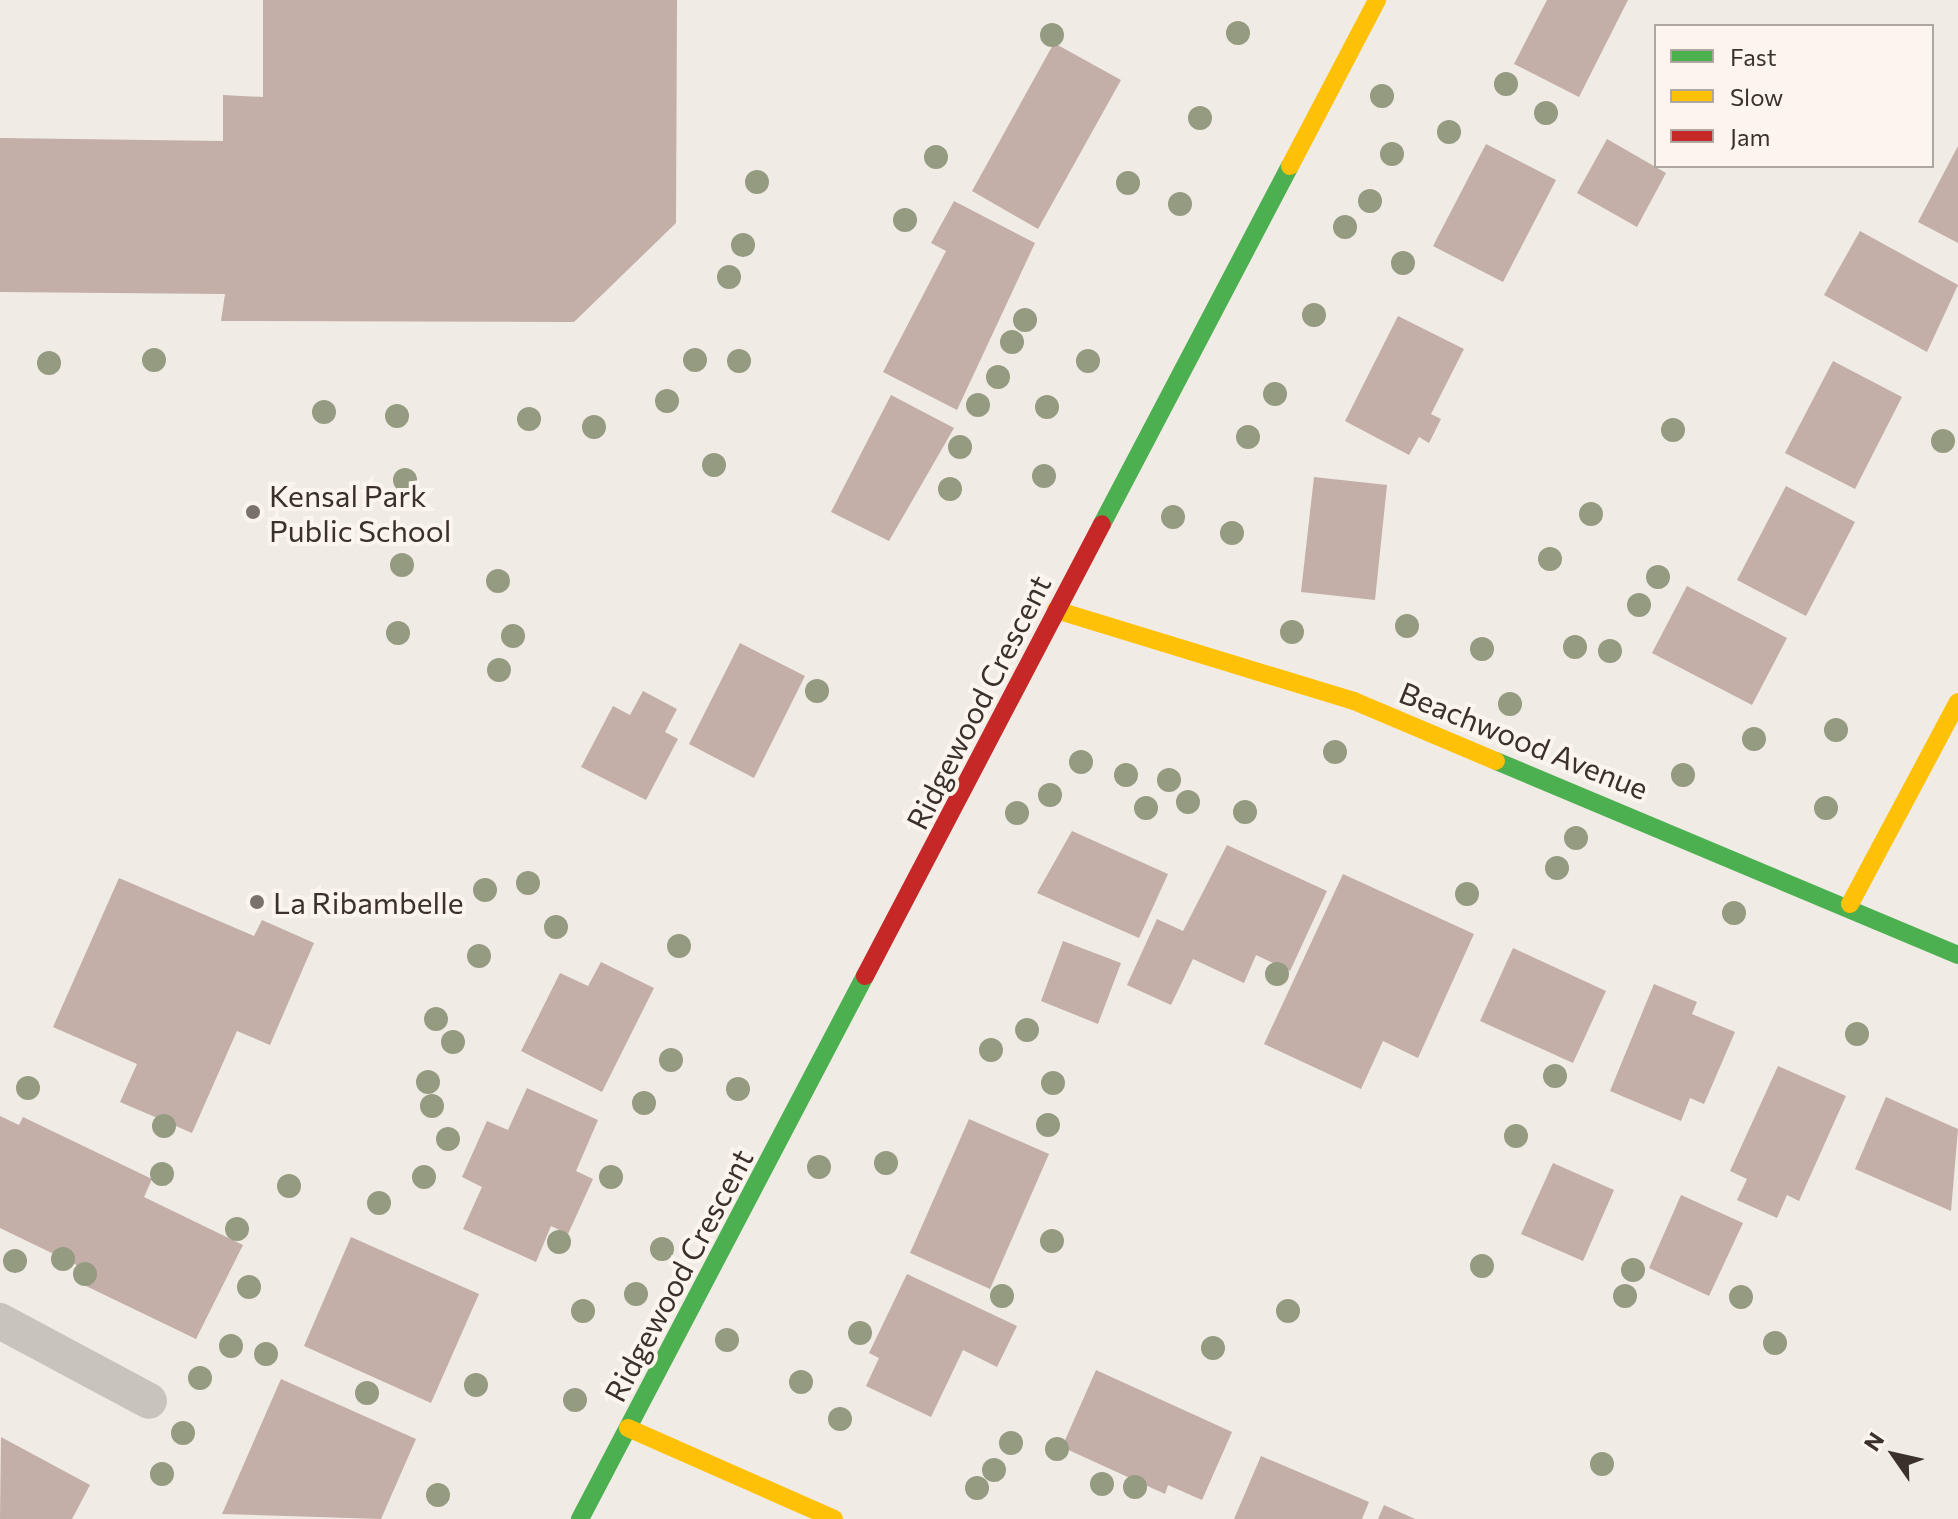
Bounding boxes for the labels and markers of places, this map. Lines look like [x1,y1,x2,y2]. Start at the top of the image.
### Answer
place label: Kensal Park Public School [269,477,451,548]
marker: Kensal Park Public School [244,503,262,521]
place label: La Ribambelle [273,884,464,920]
marker: La Ribambelle [248,893,266,911]

